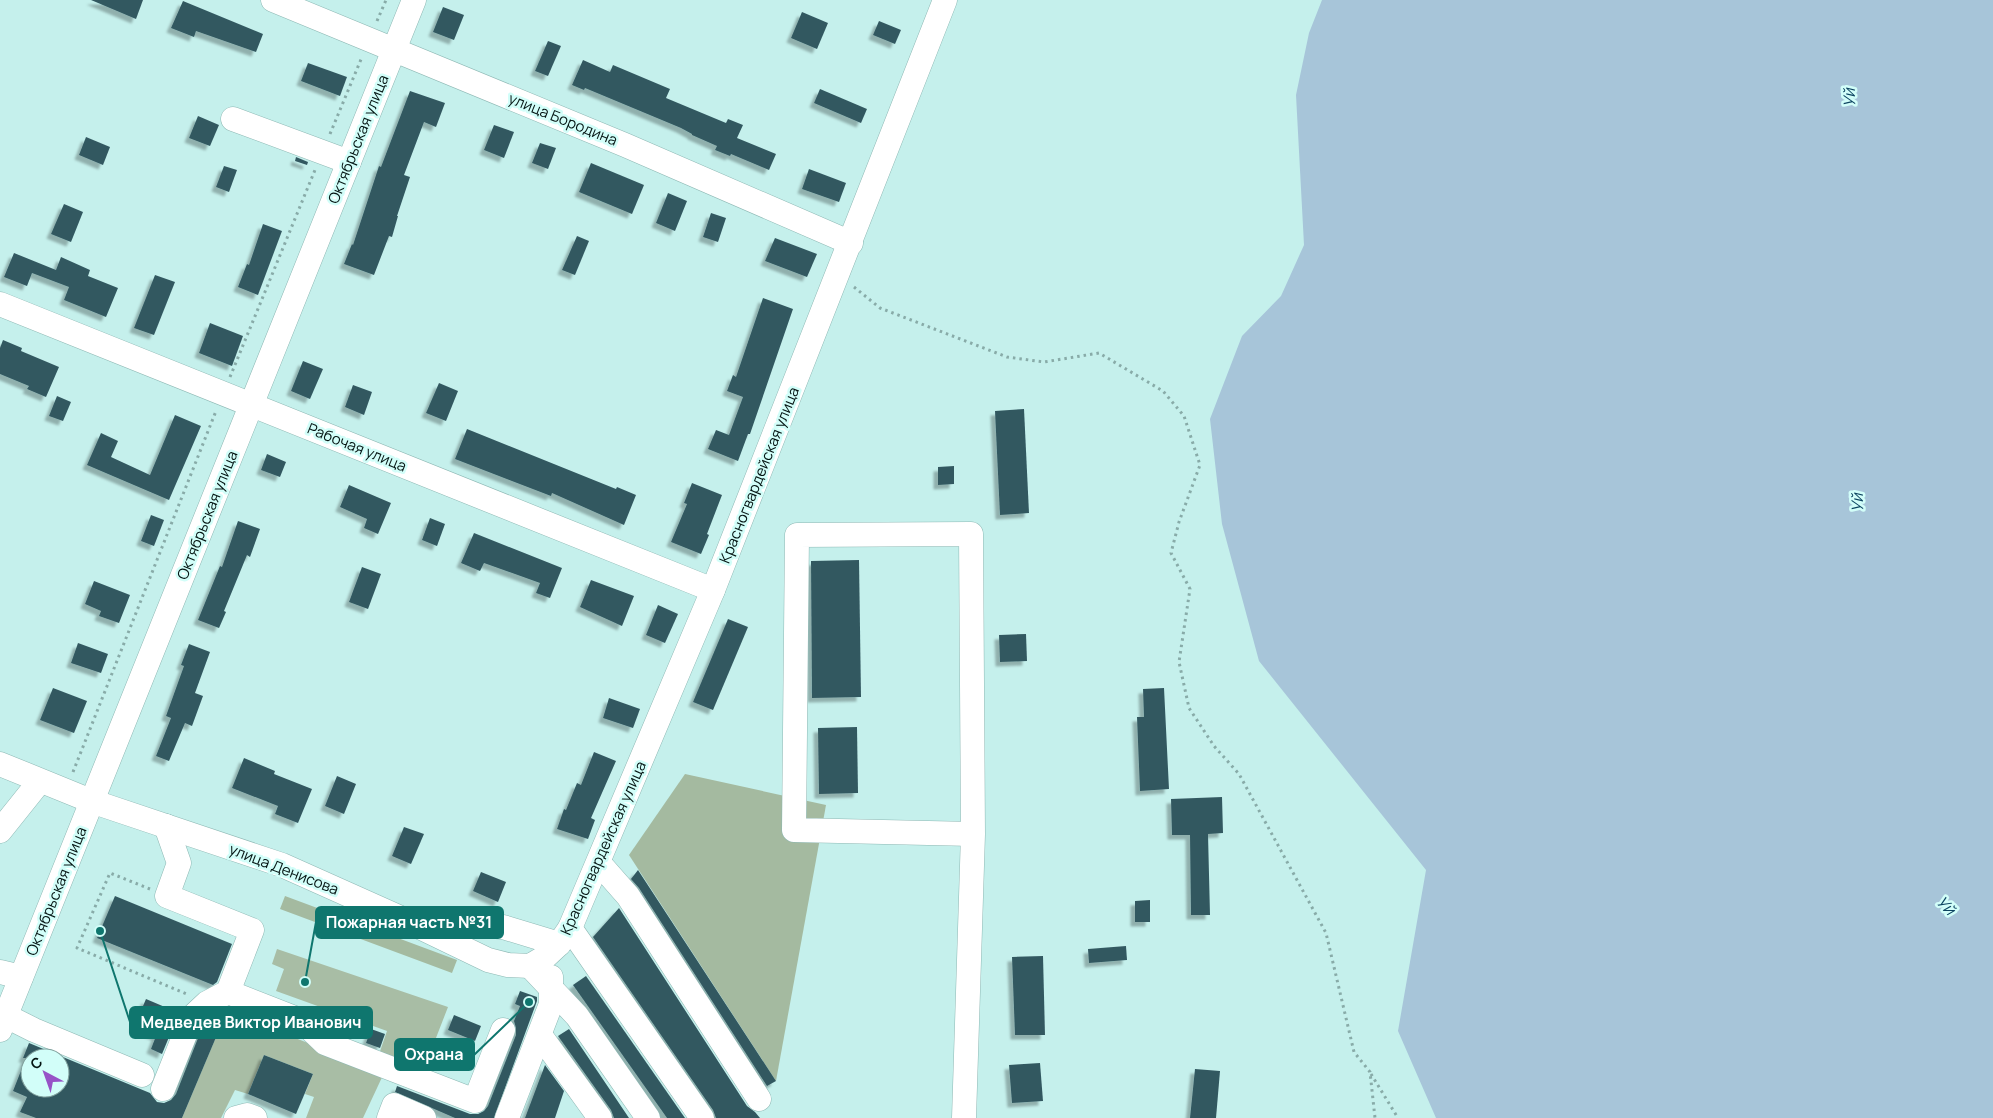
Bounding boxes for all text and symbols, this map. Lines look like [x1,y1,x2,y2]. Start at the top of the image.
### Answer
street label: Октябрьская улица [323,71,393,207]
water label: Уй [1838,87,1860,108]
street label: улица Бородина [505,88,621,150]
street label: Красногвардейская улица [714,384,804,566]
street label: Рабочая улица [304,418,410,476]
street label: Октябрьская улица [172,447,242,583]
water label: Уй [1846,492,1868,513]
street label: Красногвардейская улица [555,758,651,938]
street label: Октябрьская улица [21,823,91,959]
street label: улица Денисова [226,838,342,900]
water label: Уй [1932,891,1962,921]
callout: Пожарная часть №31 [316,907,503,938]
text: Пожарная часть №31 [326,911,492,933]
callout: Медведев Виктор Иванович [130,1007,372,1038]
text: Медведев Виктор Иванович [140,1011,362,1033]
callout: Охрана [395,1039,474,1070]
text: Охрана [405,1043,463,1065]
north arrow [20,1048,70,1098]
text: С [26,1052,46,1073]

